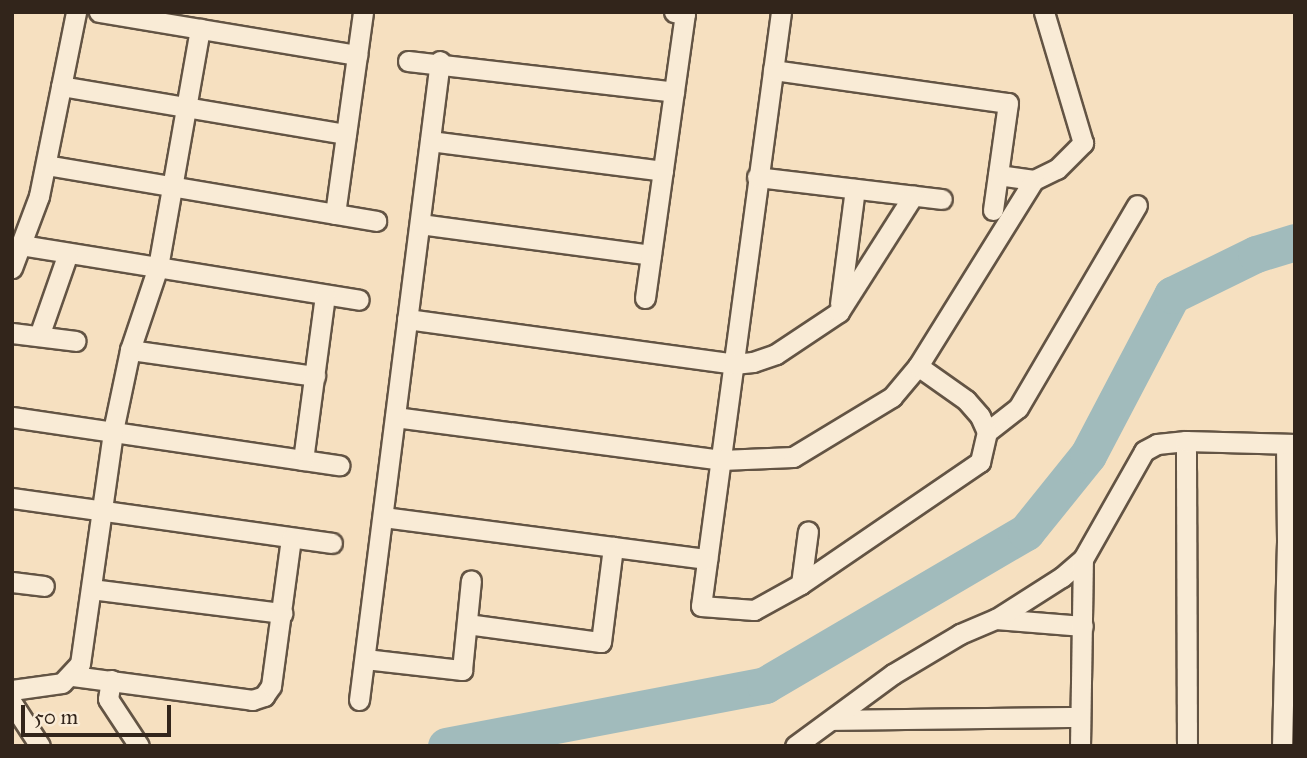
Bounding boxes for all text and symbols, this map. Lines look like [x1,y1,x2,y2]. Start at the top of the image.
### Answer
scale bar [24,692,175,736]
text: 50 m [34,704,78,730]

